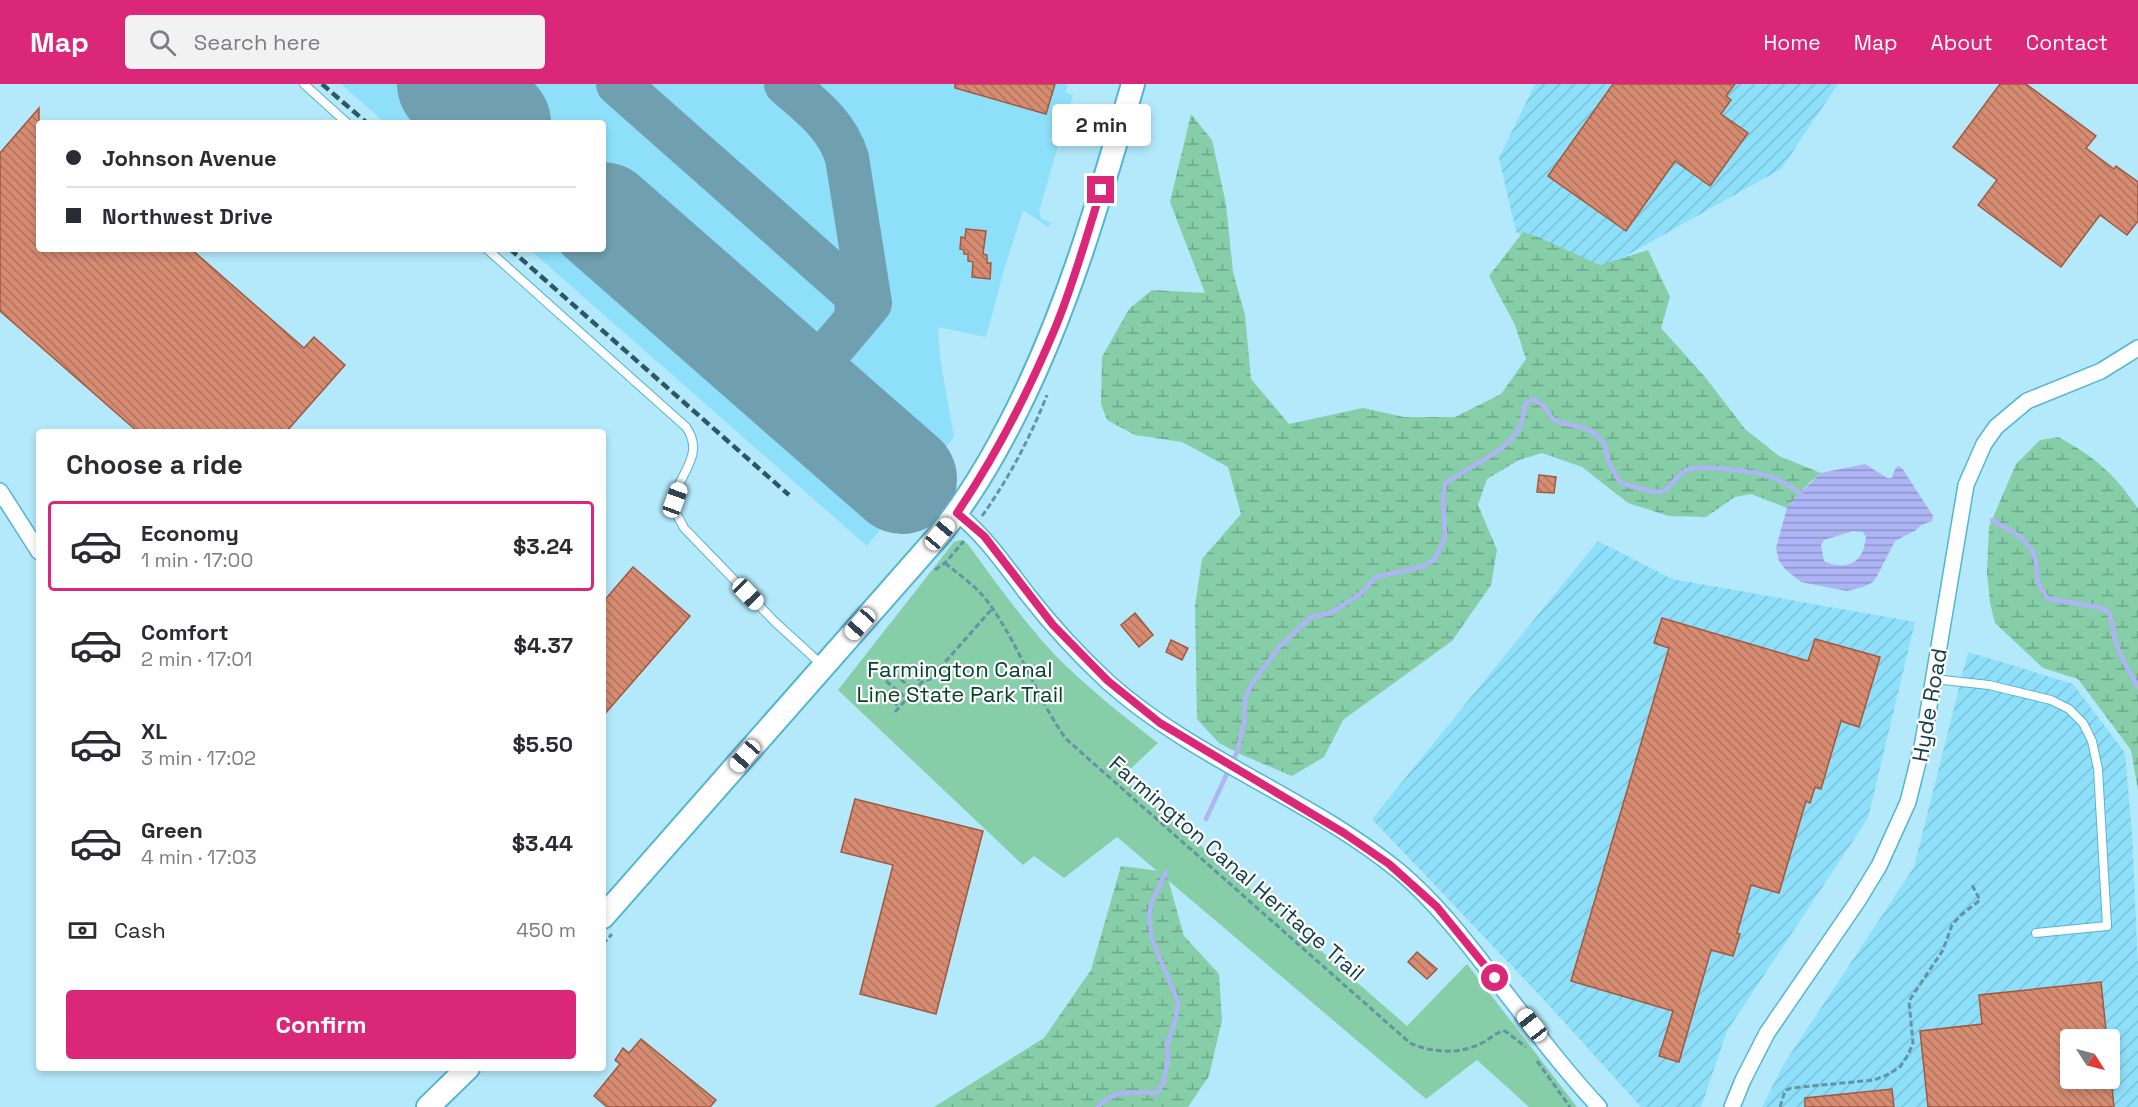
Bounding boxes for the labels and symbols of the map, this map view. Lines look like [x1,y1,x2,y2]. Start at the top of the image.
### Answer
callout: 2 min [1052,103,1150,145]
route end [1087,176,1114,203]
car [660,480,690,520]
car [922,514,958,554]
car [729,575,767,613]
car [841,605,879,643]
street label: Hyde Road [1905,646,1953,764]
park label: Farmington Canal Line State Park Trail [857,655,1063,708]
car [726,737,764,775]
street label: Farmington Canal Heritage Trail [1104,749,1370,987]
route start [1481,964,1508,991]
car [1514,1005,1550,1045]
north arrow [2060,1029,2120,1089]

